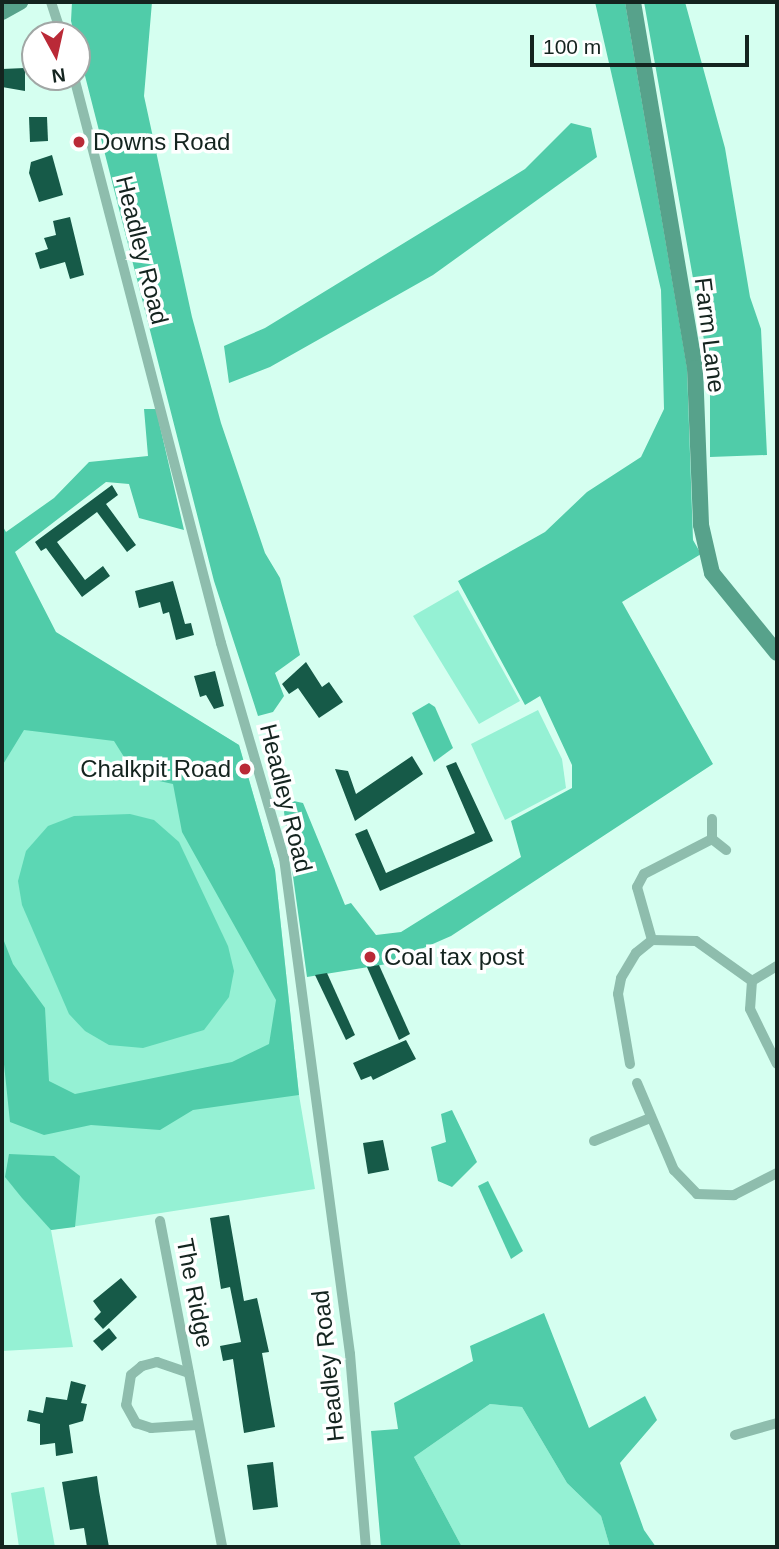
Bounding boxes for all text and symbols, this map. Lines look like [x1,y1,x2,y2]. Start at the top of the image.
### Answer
north arrow [21,21,91,91]
scale bar [534,21,753,65]
text: 100 m [543,35,601,58]
text: N [50,64,67,87]
place label: Downs Road [93,128,230,156]
marker: Downs Road [71,134,87,150]
street label: Headley Road [110,173,174,327]
street label: Farm Lane [689,276,731,394]
street label: Headley Road [254,721,318,875]
place label: Chalkpit Road [80,755,231,783]
marker: Chalkpit Road [237,761,253,777]
place label: Coal tax post [384,943,524,971]
marker: Coal tax post [362,949,378,965]
street label: The Ridge [170,1236,220,1350]
street label: Headley Road [306,1289,350,1443]

